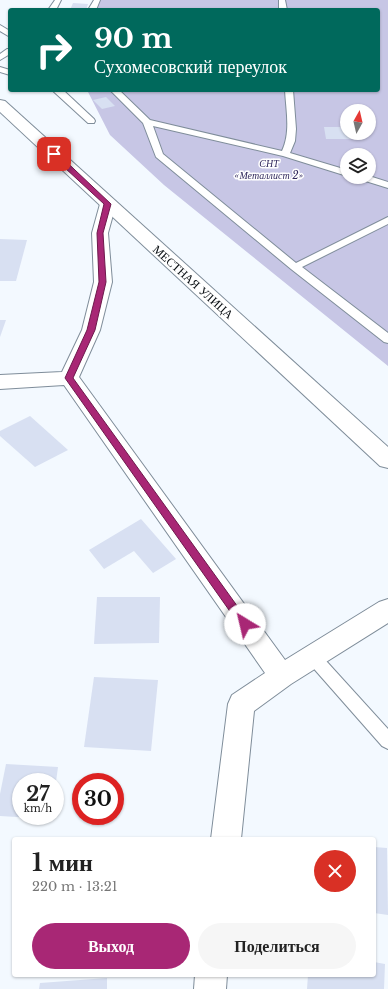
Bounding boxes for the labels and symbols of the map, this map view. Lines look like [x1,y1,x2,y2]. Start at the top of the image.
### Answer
north arrow [340,104,376,140]
pin [37,137,71,171]
park label: СНТ «Металлист 2» [235,157,304,182]
street label: МЕСТНАЯ УЛИЦА [150,241,237,322]
position arrow [224,603,266,645]
speed limit sign: 30 [72,773,124,825]

